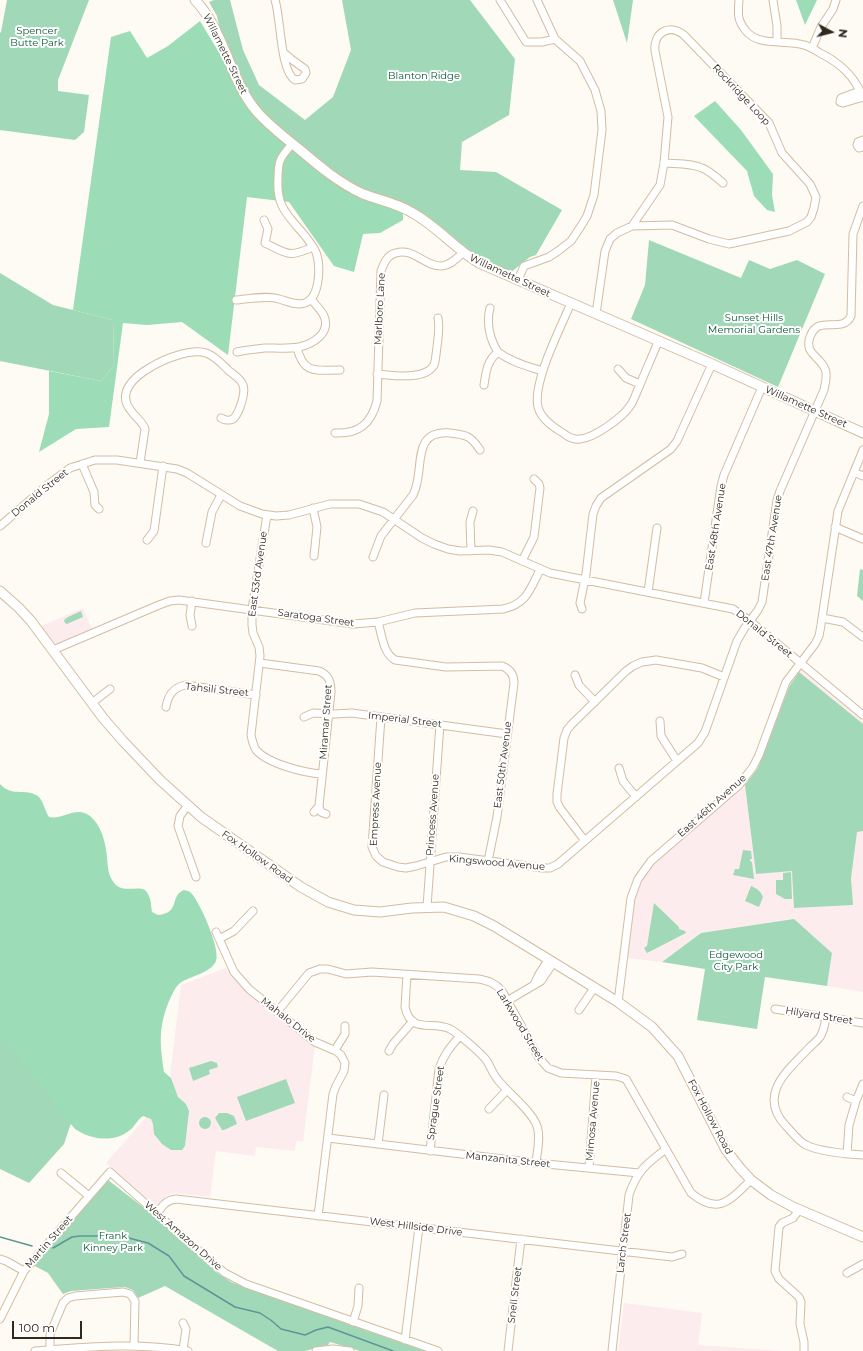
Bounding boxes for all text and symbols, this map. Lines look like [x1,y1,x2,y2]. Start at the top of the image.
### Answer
street label: Willamette Street [200,12,250,96]
north arrow [811,12,851,52]
park label: Spencer Butte Park [10,25,64,48]
text: N [835,28,850,39]
street label: Rockridge Loop [710,62,772,128]
park label: Blanton Ridge [388,70,460,82]
street label: Willamette Street [467,252,553,300]
street label: Marlboro Lane [372,272,388,346]
park label: Sunset Hills Memorial Gardens [708,312,800,336]
street label: Willamette Street [763,384,849,430]
street label: Donald Street [9,466,71,520]
street label: East 48th Avenue [703,482,729,572]
street label: East 47th Avenue [759,494,785,582]
street label: East 53rd Avenue [246,530,270,618]
street label: Saratoga Street [277,607,355,629]
street label: Donald Street [733,607,795,661]
street label: Tahsili Street [185,681,249,699]
street label: Miramar Street [317,684,335,760]
street label: Imperial Street [367,710,443,730]
street label: East 50th Avenue [492,721,514,809]
street label: Empress Avenue [368,762,384,846]
street label: East 46th Avenue [675,772,749,840]
street label: Princess Avenue [424,774,442,856]
street label: Fox Hollow Road [219,828,295,886]
street label: Kingswood Avenue [448,853,546,873]
park label: Edgewood City Park [709,949,763,972]
street label: Larkwood Street [494,987,546,1063]
street label: Mahalo Drive [258,995,318,1045]
street label: Hilyard Street [784,1005,854,1027]
street label: Sprague Street [425,1065,447,1141]
street label: Fox Hollow Road [685,1077,735,1157]
street label: Mimosa Avenue [584,1081,602,1161]
street label: Manzanita Street [465,1150,551,1170]
street label: West Amazon Drive [142,1199,224,1273]
street label: Larch Street [614,1212,634,1274]
street label: Martin Street [23,1213,75,1271]
street label: West Hillside Drive [369,1215,463,1239]
park label: Frank Kinney Park [83,1230,143,1254]
street label: Snell Street [506,1266,524,1324]
scale bar [14,1313,84,1339]
text: 100 m [19,1320,55,1335]

